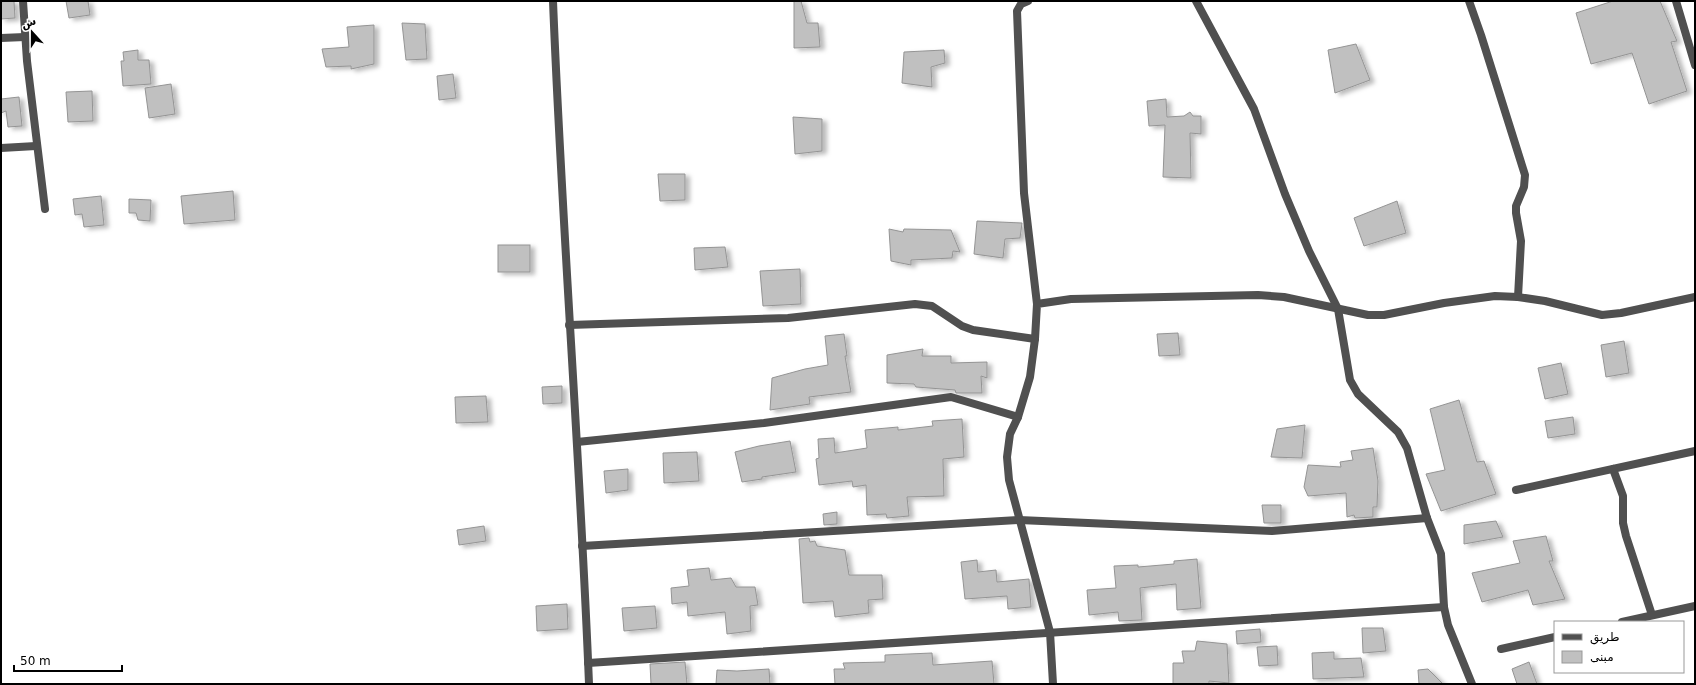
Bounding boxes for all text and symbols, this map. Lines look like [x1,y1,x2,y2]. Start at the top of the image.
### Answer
north arrow [12,12,52,52]
text: ش [19,14,38,32]
legend [1554,621,1684,673]
text: طريق [1590,630,1620,645]
scale bar [14,647,122,673]
text: مبنى [1590,650,1614,664]
text: 50 m [20,654,51,668]

